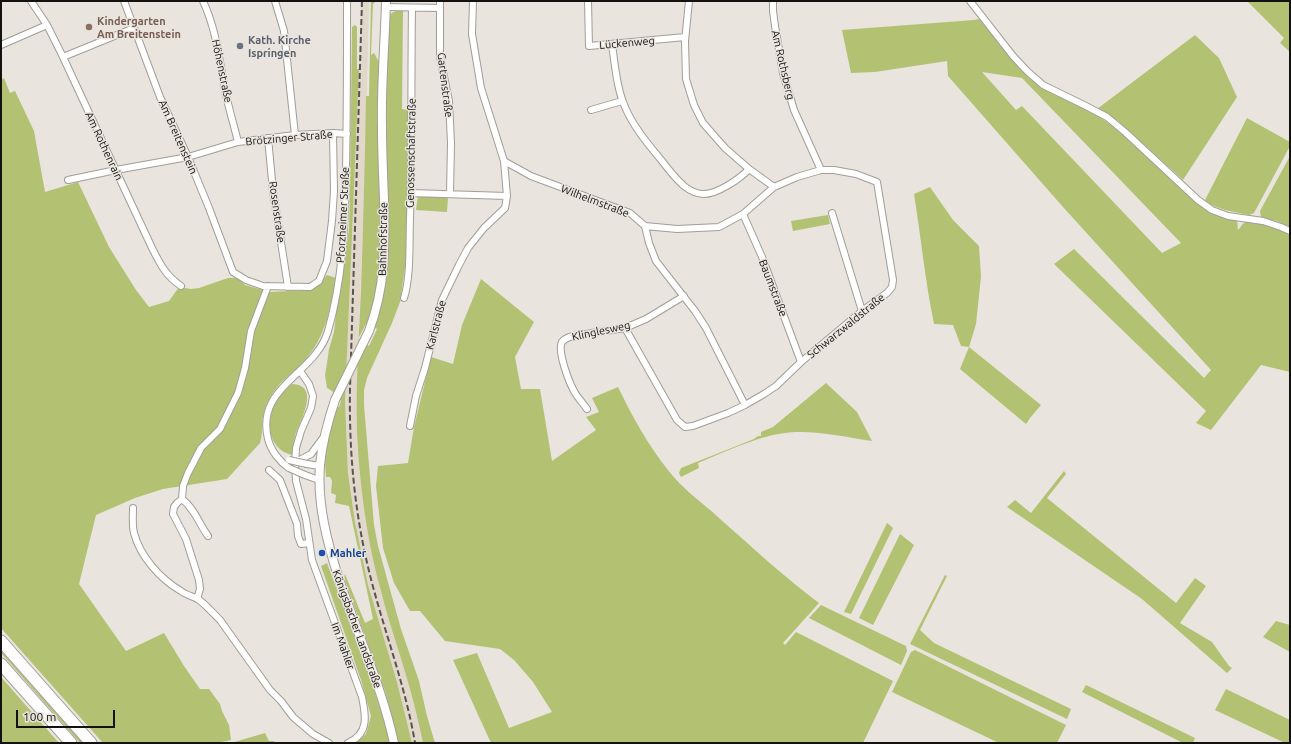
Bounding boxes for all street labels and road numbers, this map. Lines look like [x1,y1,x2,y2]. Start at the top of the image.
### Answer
street label: Am Rothsberg [769,29,797,101]
street label: Lückenweg [599,34,655,52]
street label: Höhenstraße [209,38,235,104]
street label: Gartenstraße [434,52,456,118]
street label: Am Breitenstein [156,98,200,176]
street label: Genossenschaftstraße [403,98,419,208]
street label: Am Rothenrain [82,110,126,182]
street label: Brötzinger Straße [245,128,333,148]
street label: Pforzheimer Straße [334,167,352,263]
street label: Rosenstraße [266,180,288,244]
street label: Wilhelmstraße [559,182,631,220]
street label: Bahnhofstraße [376,202,390,276]
street label: Baumstraße [756,258,790,318]
street label: Schwarzwaldstraße [805,291,887,361]
street label: Karlstraße [423,299,449,351]
street label: Klinglesweg [571,318,631,344]
street label: Königsbacher Landstraße [329,568,385,690]
street label: Im Mahler [328,621,358,671]

